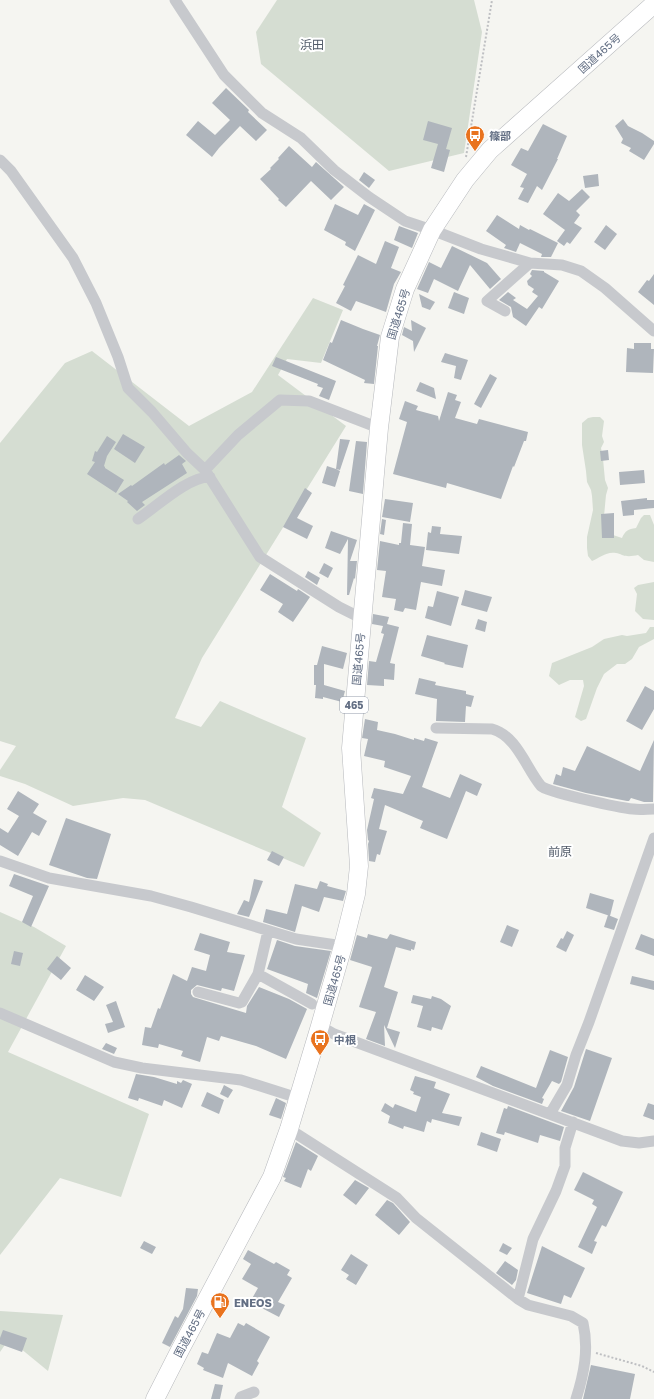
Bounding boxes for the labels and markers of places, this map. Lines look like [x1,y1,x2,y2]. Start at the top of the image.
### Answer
bus stop icon: 篠部 [464,124,486,152]
place label: 篠部 [489,129,511,142]
bus stop icon: 中根 [309,1028,331,1056]
place label: 中根 [334,1033,356,1046]
fuel station icon: ENEOS [209,1291,231,1319]
place label: ENEOS [234,1296,272,1309]

